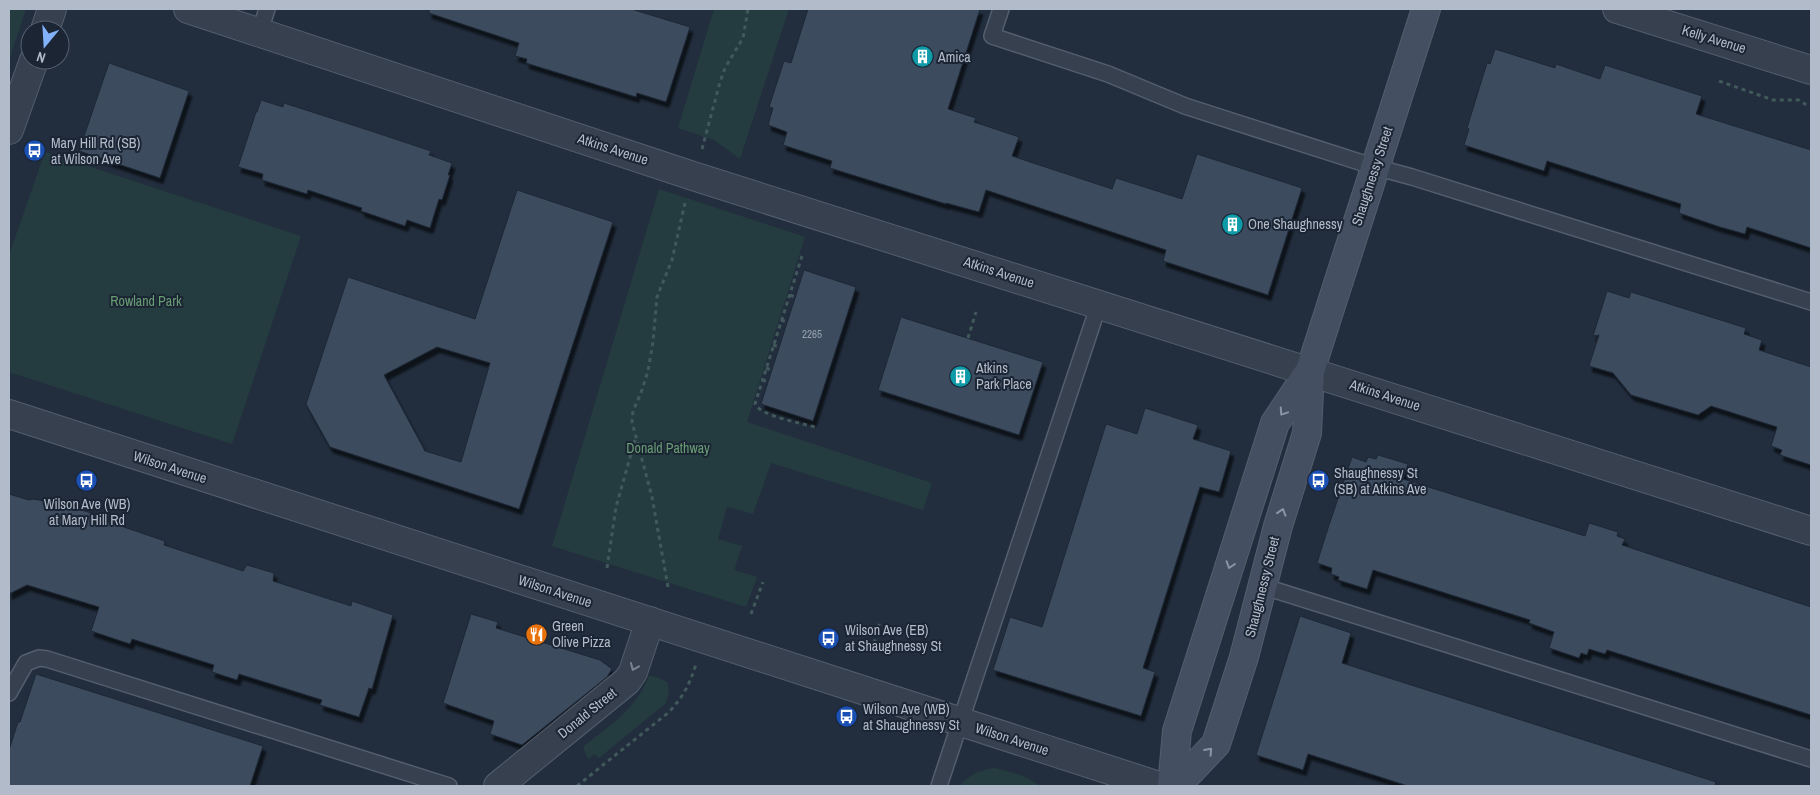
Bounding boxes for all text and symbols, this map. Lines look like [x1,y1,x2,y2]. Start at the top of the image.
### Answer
north arrow [20,20,70,70]
street label: Kelly Avenue [1680,21,1748,57]
building icon: Amica [910,45,934,69]
text: N [34,48,48,67]
place label: Amica [937,48,971,66]
street label: Shaughnessy Street [1347,124,1397,228]
street label: Atkins Avenue [574,129,651,169]
place label: Mary Hill Rd (SB) at Wilson Ave [51,134,140,168]
bus stop icon: Mary Hill Rd (SB) at Wilson Ave [23,139,47,163]
building icon: One Shaughnessy [1220,212,1244,236]
place label: One Shaughnessy [1248,215,1343,233]
street label: Atkins Avenue [960,252,1037,292]
park label: Rowland Park [110,292,182,310]
house number: 2265 [802,327,822,341]
place label: Atkins Park Place [975,359,1032,393]
building icon: Atkins Park Place [948,364,972,388]
street label: Atkins Avenue [1346,375,1423,415]
one-way arrow [1280,406,1289,415]
park label: Donald Pathway [626,439,710,457]
street label: Wilson Avenue [131,447,209,487]
place label: Shaughnessy St (SB) at Atkins Ave [1334,464,1426,498]
bus stop icon: Wilson Ave (WB) at Mary Hill Rd [75,469,99,493]
bus stop icon: Shaughnessy St (SB) at Atkins Ave [1306,469,1330,493]
place label: Wilson Ave (WB) at Mary Hill Rd [44,495,130,529]
one-way arrow [1276,509,1286,517]
street label: Shaughnessy Street [1241,535,1283,639]
one-way arrow [1226,560,1236,568]
street label: Wilson Avenue [516,571,594,611]
place label: Green Olive Pizza [552,617,611,651]
place label: Wilson Ave (EB) at Shaughnessy St [845,621,941,655]
restaurant icon: Green Olive Pizza [524,622,548,646]
bus stop icon: Wilson Ave (EB) at Shaughnessy St [817,626,841,650]
one-way arrow [629,662,640,671]
street label: Donald Street [554,684,620,742]
place label: Wilson Ave (WB) at Shaughnessy St [863,700,959,734]
bus stop icon: Wilson Ave (WB) at Shaughnessy St [835,705,859,729]
street label: Wilson Avenue [973,719,1051,759]
one-way arrow [1203,747,1212,756]

